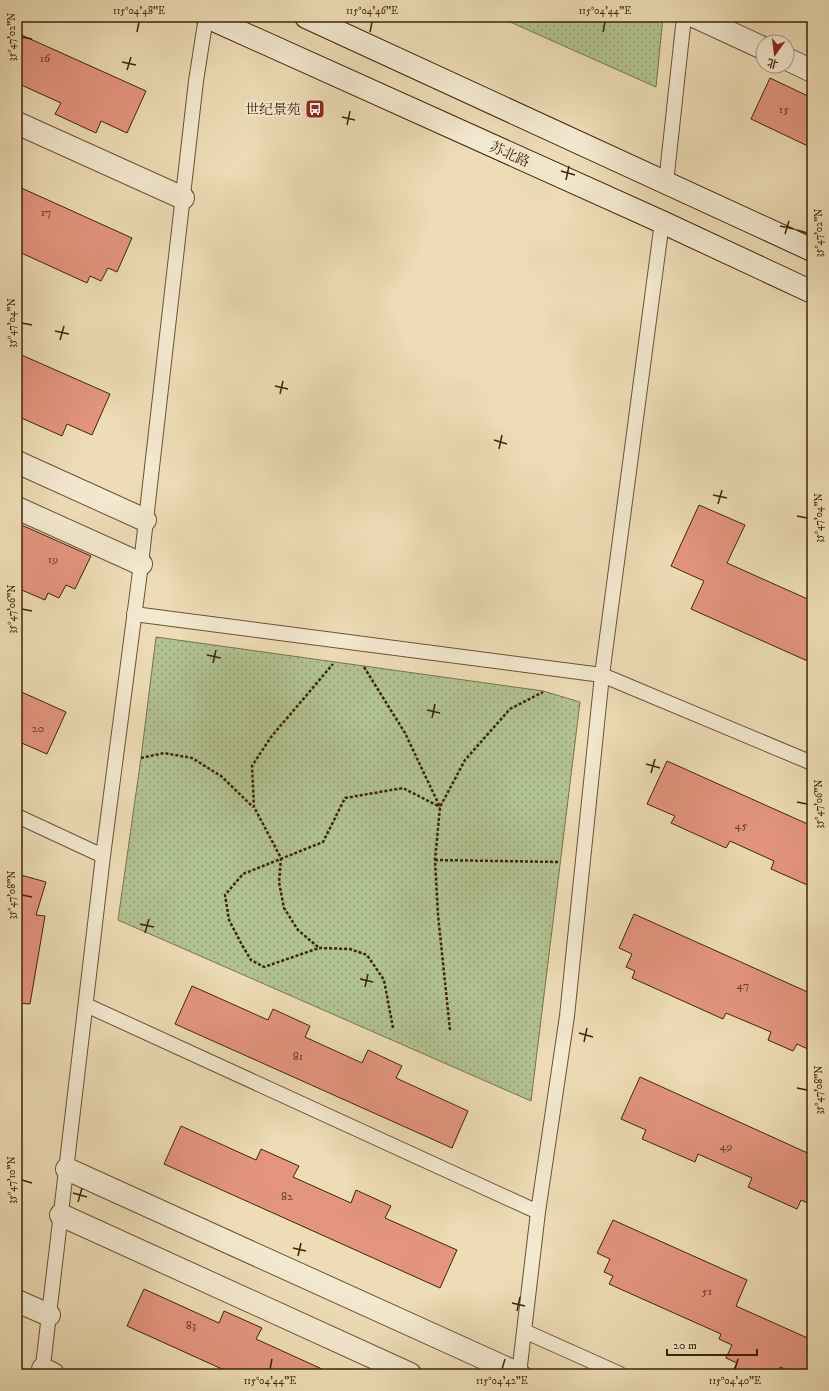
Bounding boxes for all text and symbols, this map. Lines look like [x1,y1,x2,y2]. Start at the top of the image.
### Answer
text: 115°04'48"E [113,5,165,17]
text: 115°04'46"E [346,5,398,17]
text: 115°04'44"E [579,5,631,17]
text: 35°47'02"N [6,13,18,61]
north arrow [755,34,795,74]
house number: 16 [40,51,51,66]
text: 北 [766,55,780,71]
bus stop icon: 世纪景苑 [304,98,326,120]
place label: 世纪景苑 [245,101,301,119]
house number: 15 [779,102,789,117]
street label: 苏北路 [487,138,532,172]
house number: 17 [41,205,51,220]
text: 35°47'02"N [813,209,825,257]
text: 35°47'04"N [6,298,18,348]
text: 35°47'04"N [813,493,825,543]
house number: 19 [48,552,58,567]
text: 35°47'06"N [6,585,18,633]
house number: 20 [32,721,44,736]
text: 35°47'06"N [813,780,825,828]
house number: 45 [735,818,747,833]
text: 35°47'08"N [6,871,18,919]
house number: 47 [737,978,749,993]
house number: 81 [293,1049,303,1064]
text: 35°47'08"N [813,1066,825,1114]
house number: 49 [720,1139,732,1154]
text: 35°47'10"N [6,1156,18,1204]
house number: 82 [281,1189,293,1204]
house number: 51 [702,1284,712,1299]
house number: 83 [186,1318,196,1333]
scale bar [667,1331,757,1357]
text: 20 m [673,1338,697,1353]
text: 115°04'44"E [244,1375,296,1387]
text: 115°04'42"E [476,1375,528,1387]
text: 115°04'40"E [709,1375,761,1387]

